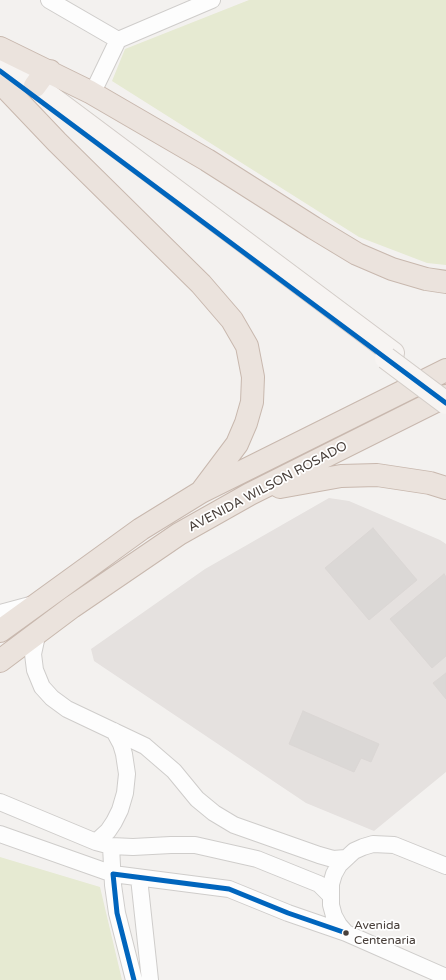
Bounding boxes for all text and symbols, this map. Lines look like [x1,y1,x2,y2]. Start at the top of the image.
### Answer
street label: AVENIDA WILSON ROSADO [186,438,350,536]
place label: Avenida Centenaria [354,919,416,947]
marker: Avenida Centenaria [341,928,351,938]

